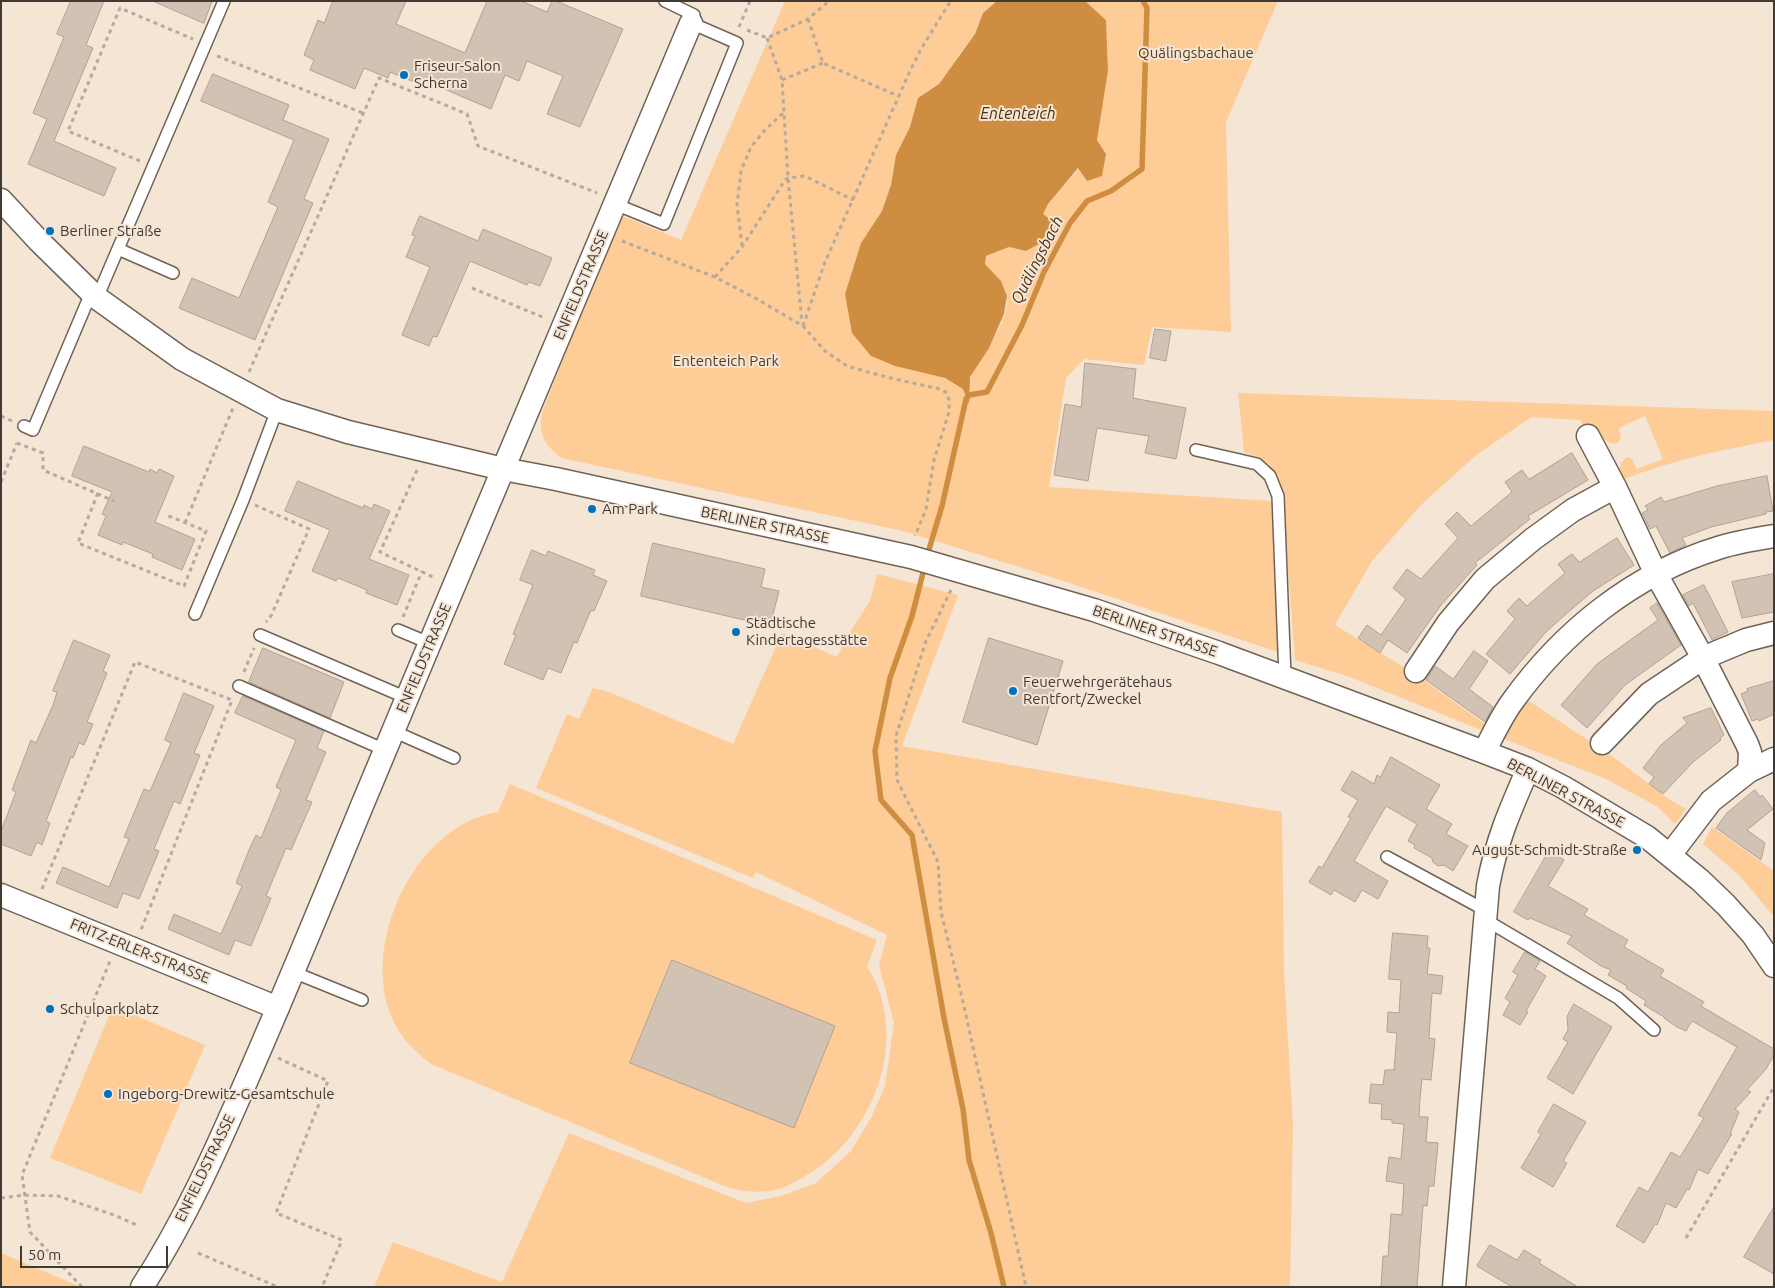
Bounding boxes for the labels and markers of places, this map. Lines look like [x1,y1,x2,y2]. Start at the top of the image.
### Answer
place label: Friseur-Salon Scherna [414,57,501,92]
marker: Friseur-Salon Scherna [398,69,410,81]
place label: Berliner Straße [60,222,161,240]
marker: Berliner Straße [44,225,56,237]
place label: Am Park [602,500,658,518]
marker: Am Park [586,503,598,515]
place label: Städtische Kindertagesstätte [746,614,867,649]
marker: Städtische Kindertagesstätte [730,626,742,638]
place label: Feuerwehrgerätehaus Rentfort/Zweckel [1023,673,1172,708]
marker: Feuerwehrgerätehaus Rentfort/Zweckel [1007,685,1019,697]
place label: August-Schmidt-Straße [1472,841,1627,859]
marker: August-Schmidt-Straße [1631,844,1643,856]
place label: Schulparkplatz [60,1000,159,1018]
marker: Schulparkplatz [44,1003,56,1015]
place label: Ingeborg-Drewitz-Gesamtschule [118,1085,335,1103]
marker: Ingeborg-Drewitz-Gesamtschule [102,1088,114,1100]

